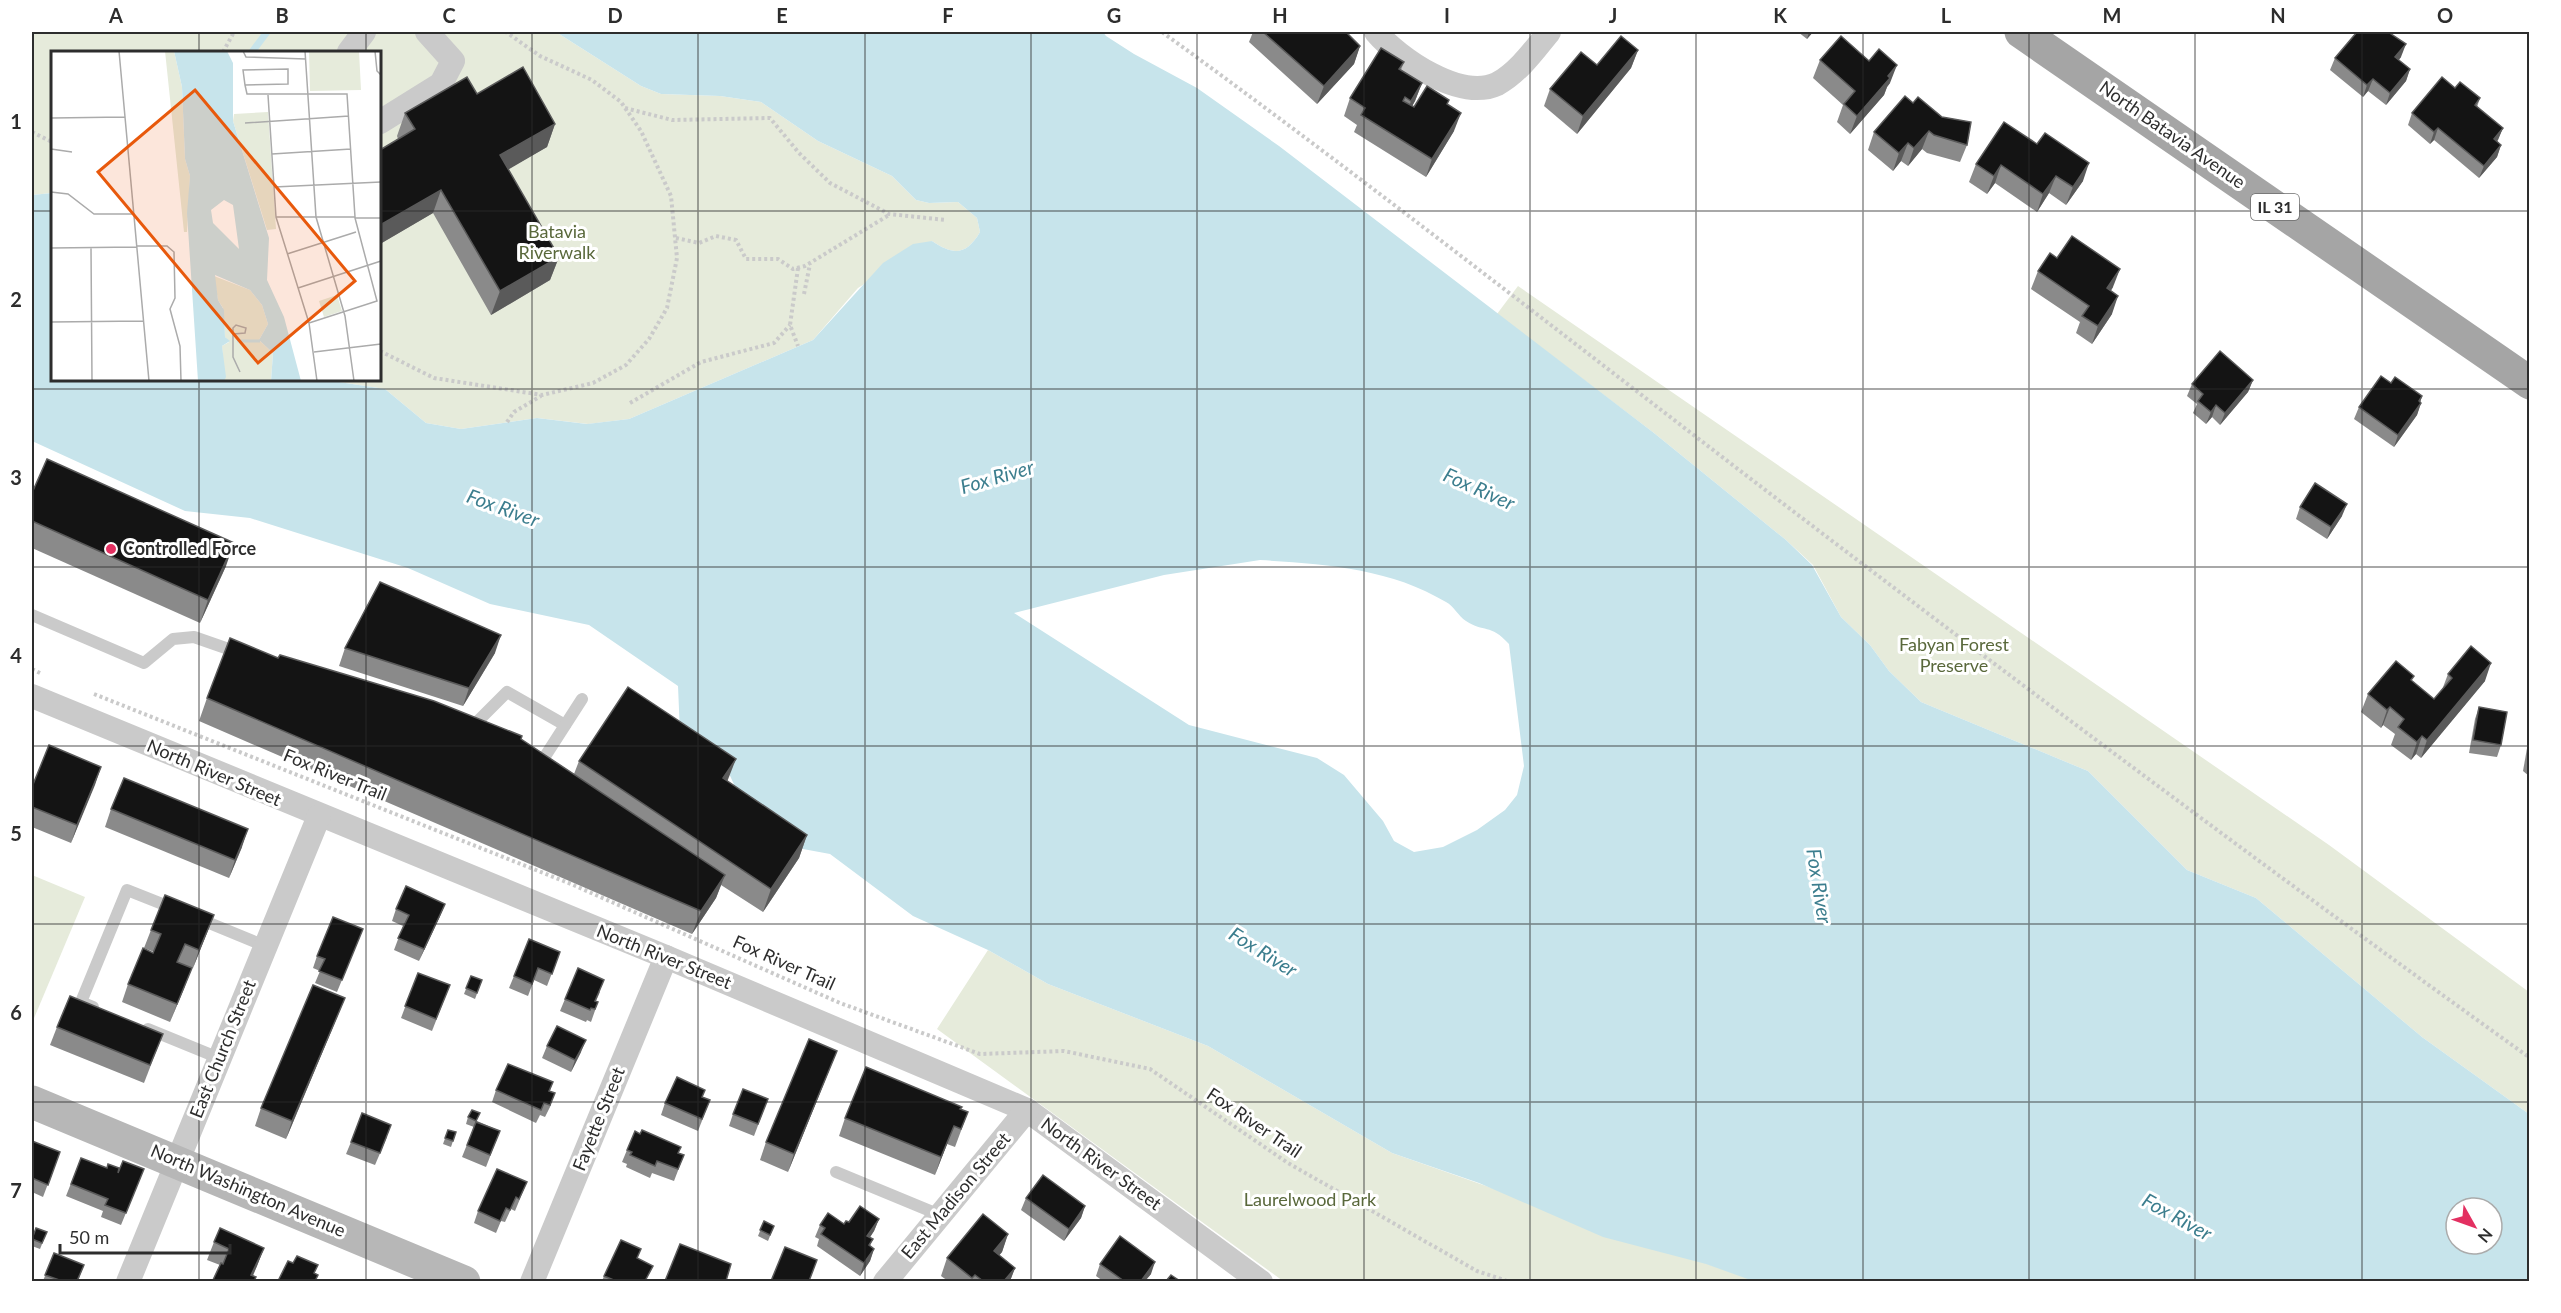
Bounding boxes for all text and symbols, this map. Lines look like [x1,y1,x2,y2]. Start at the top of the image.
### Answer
text: A [108,3,123,27]
text: B [275,3,289,27]
text: C [442,3,456,27]
text: D [607,3,623,27]
text: E [776,3,788,27]
text: F [942,3,954,27]
text: G [1107,3,1121,27]
text: H [1272,3,1288,27]
text: I [1444,3,1450,27]
text: J [1609,3,1617,27]
text: K [1773,3,1787,27]
text: L [1941,3,1952,27]
text: M [2103,3,2121,27]
text: N [2270,3,2286,27]
text: O [2437,3,2453,27]
inset map [51,51,381,381]
street label: North Batavia Avenue [2095,76,2250,193]
text: 1 [10,109,22,133]
road number: IL 31 [2251,194,2299,220]
park label: Batavia Riverwalk [519,220,596,263]
text: 2 [10,287,22,311]
water label: Fox River [957,454,1037,498]
water label: Fox River [1440,462,1520,515]
text: 3 [10,465,22,489]
water label: Fox River [464,483,544,532]
place label: Controlled Force [123,537,256,559]
marker: Controlled Force [104,542,118,556]
park label: Fabyan Forest Preserve [1899,633,2010,676]
text: 4 [10,643,22,667]
street label: North River Street [144,734,285,810]
street label: Fox River Trail [280,743,390,805]
text: 5 [10,821,22,845]
water label: Fox River [1802,847,1838,926]
street label: North River Street [594,919,736,993]
water label: Fox River [1225,921,1303,982]
street label: Fox River Trail [730,930,839,994]
street label: East Church Street [184,976,260,1121]
text: 6 [10,1000,22,1024]
street label: Fayette Street [567,1063,629,1174]
street label: Fox River Trail [1203,1082,1306,1162]
street label: North River Street [1037,1112,1167,1215]
street label: East Madison Street [896,1127,1015,1263]
street label: North Washington Avenue [148,1139,349,1241]
text: 7 [10,1178,22,1202]
water label: Fox River [2139,1187,2217,1245]
park label: Laurelwood Park [1244,1188,1377,1210]
north arrow [2444,1196,2504,1256]
scale bar [60,1217,230,1255]
text: N [2475,1225,2497,1247]
text: 50 m [69,1226,109,1248]

